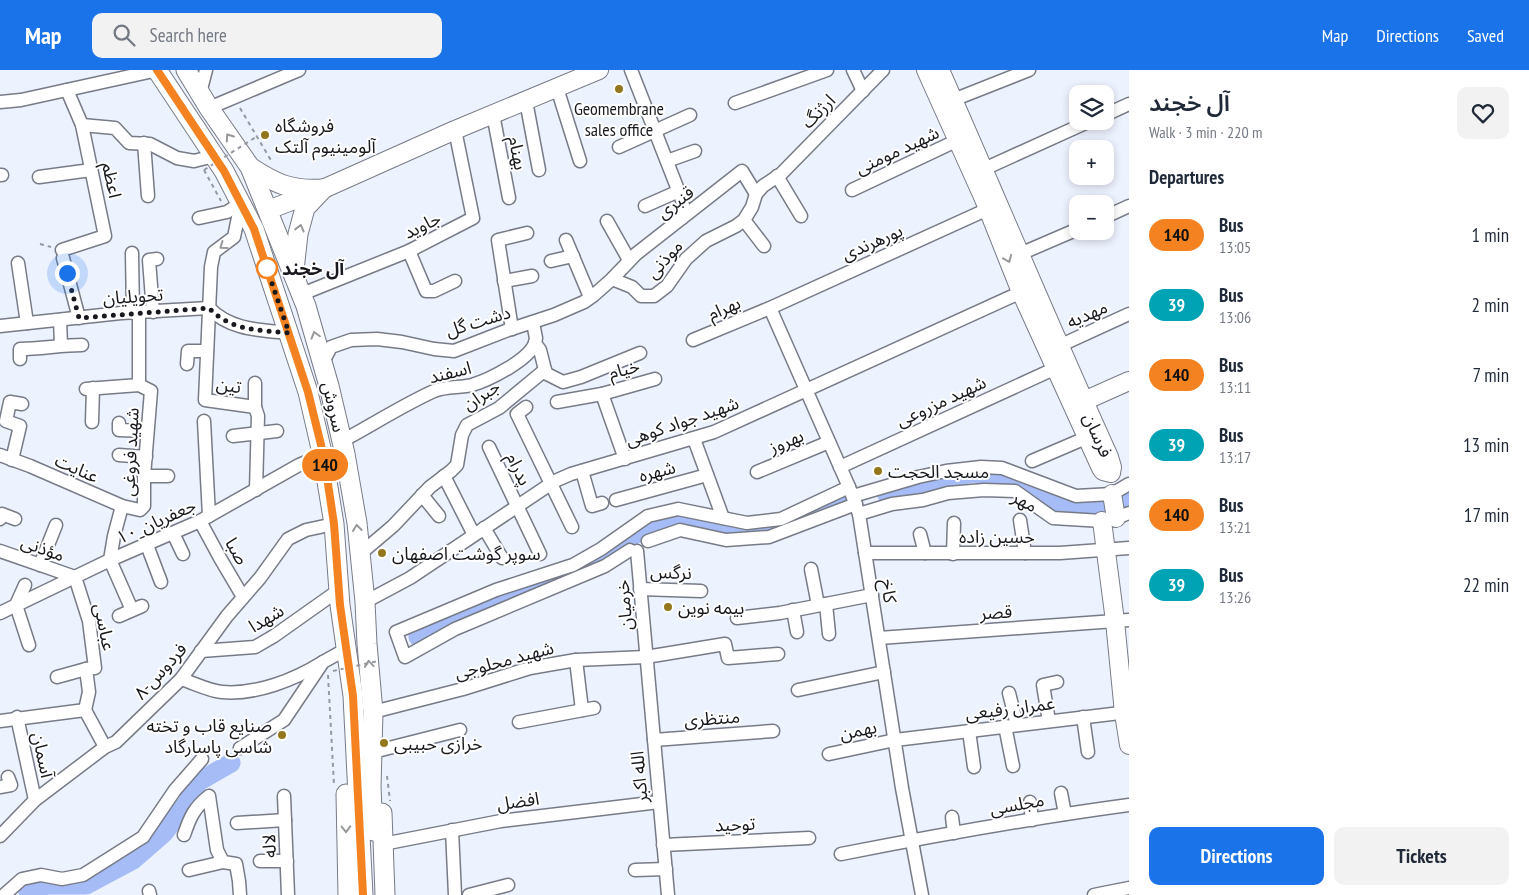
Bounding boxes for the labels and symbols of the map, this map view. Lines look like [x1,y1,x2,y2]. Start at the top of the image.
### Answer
marker: Geomembrane sales office [613,83,625,95]
street label: ارژنگ [796,89,840,133]
place label: Geomembrane sales office [574,97,664,141]
place label: فروشگاه آلومینیوم آلتک [275,114,376,161]
street label: شهید مومنی [851,121,943,179]
marker: فروشگاه آلومینیوم آلتک [259,129,271,141]
one-way arrow [226,133,235,142]
street label: بهنام [501,134,533,173]
street label: اعظم [95,160,127,201]
street label: قنبری [652,180,698,224]
street label: جاوید [400,206,444,244]
street label: پورهرندی [838,218,906,266]
one-way arrow [294,223,305,232]
street label: موذنی [641,235,687,283]
one-way arrow [219,240,228,249]
one-way arrow [1002,254,1012,263]
marker: آل خجند [256,257,278,279]
place label: آل خجند [282,257,345,280]
your location [55,261,80,286]
street label: تحویلیان [102,282,164,310]
street label: بهرام [704,291,745,328]
street label: مهدیه [1063,295,1111,333]
street label: دشت گل [443,300,513,342]
one-way arrow [310,332,320,340]
street label: خیام [606,354,643,387]
street label: اسفند [426,356,474,388]
street label: شهید مزروعی [892,370,990,432]
street label: تین [215,372,243,398]
street label: جبران [458,374,504,416]
street label: سروش [317,380,351,434]
street label: شهید جواد کوهی [622,391,742,451]
street label: شهید فروغی [116,407,144,497]
street label: فرسان [1078,409,1118,461]
street label: بهروز [764,423,807,459]
street label: عنایت [52,448,102,488]
line badge: 140 [296,449,354,481]
street label: پدرام [498,449,537,491]
street label: شهره [636,455,678,487]
place label: مسجد الحجت [888,460,989,483]
marker: مسجد الحجت [872,465,884,477]
street label: مهر [1007,484,1042,517]
street label: ۱۰_جعفریان [112,493,200,549]
one-way arrow [352,524,363,532]
street label: حسین زاده [959,525,1035,548]
street label: مؤذنی [18,530,68,566]
street label: صبا [220,533,254,569]
place label: سوپر گوشت اصفهان [392,542,541,565]
marker: سوپر گوشت اصفهان [376,547,388,559]
street label: نرگس [650,560,692,584]
street label: کاخ [874,577,902,606]
street label: خرمیان [610,579,638,631]
place label: بیمه نوین [678,596,744,619]
street label: شهدا [244,599,288,637]
street label: قصر [978,599,1013,625]
street label: عباسی [89,601,121,653]
marker: بیمه نوین [662,601,674,613]
street label: شهید محلوجی [452,636,556,684]
street label: ۸-فردوس [129,638,191,704]
one-way arrow [363,660,374,668]
street label: عمران رفیعی [964,691,1056,725]
street label: منتظری [683,705,741,731]
place label: صنایع قاب و تخته شاسی پاسارگاد [146,714,272,758]
street label: بهمن [837,715,879,745]
marker: صنایع قاب و تخته شاسی پاسارگاد [276,729,288,741]
street label: آسمان [27,730,59,781]
place label: خرازی حبیبی [394,732,483,755]
marker: خرازی حبیبی [378,737,390,749]
street label: الله اکبر [625,750,653,805]
street label: افضل [495,787,541,815]
street label: مجلسی [988,788,1046,820]
street label: توحید [714,811,756,837]
one-way arrow [341,825,351,833]
street label: لاله [257,834,281,858]

